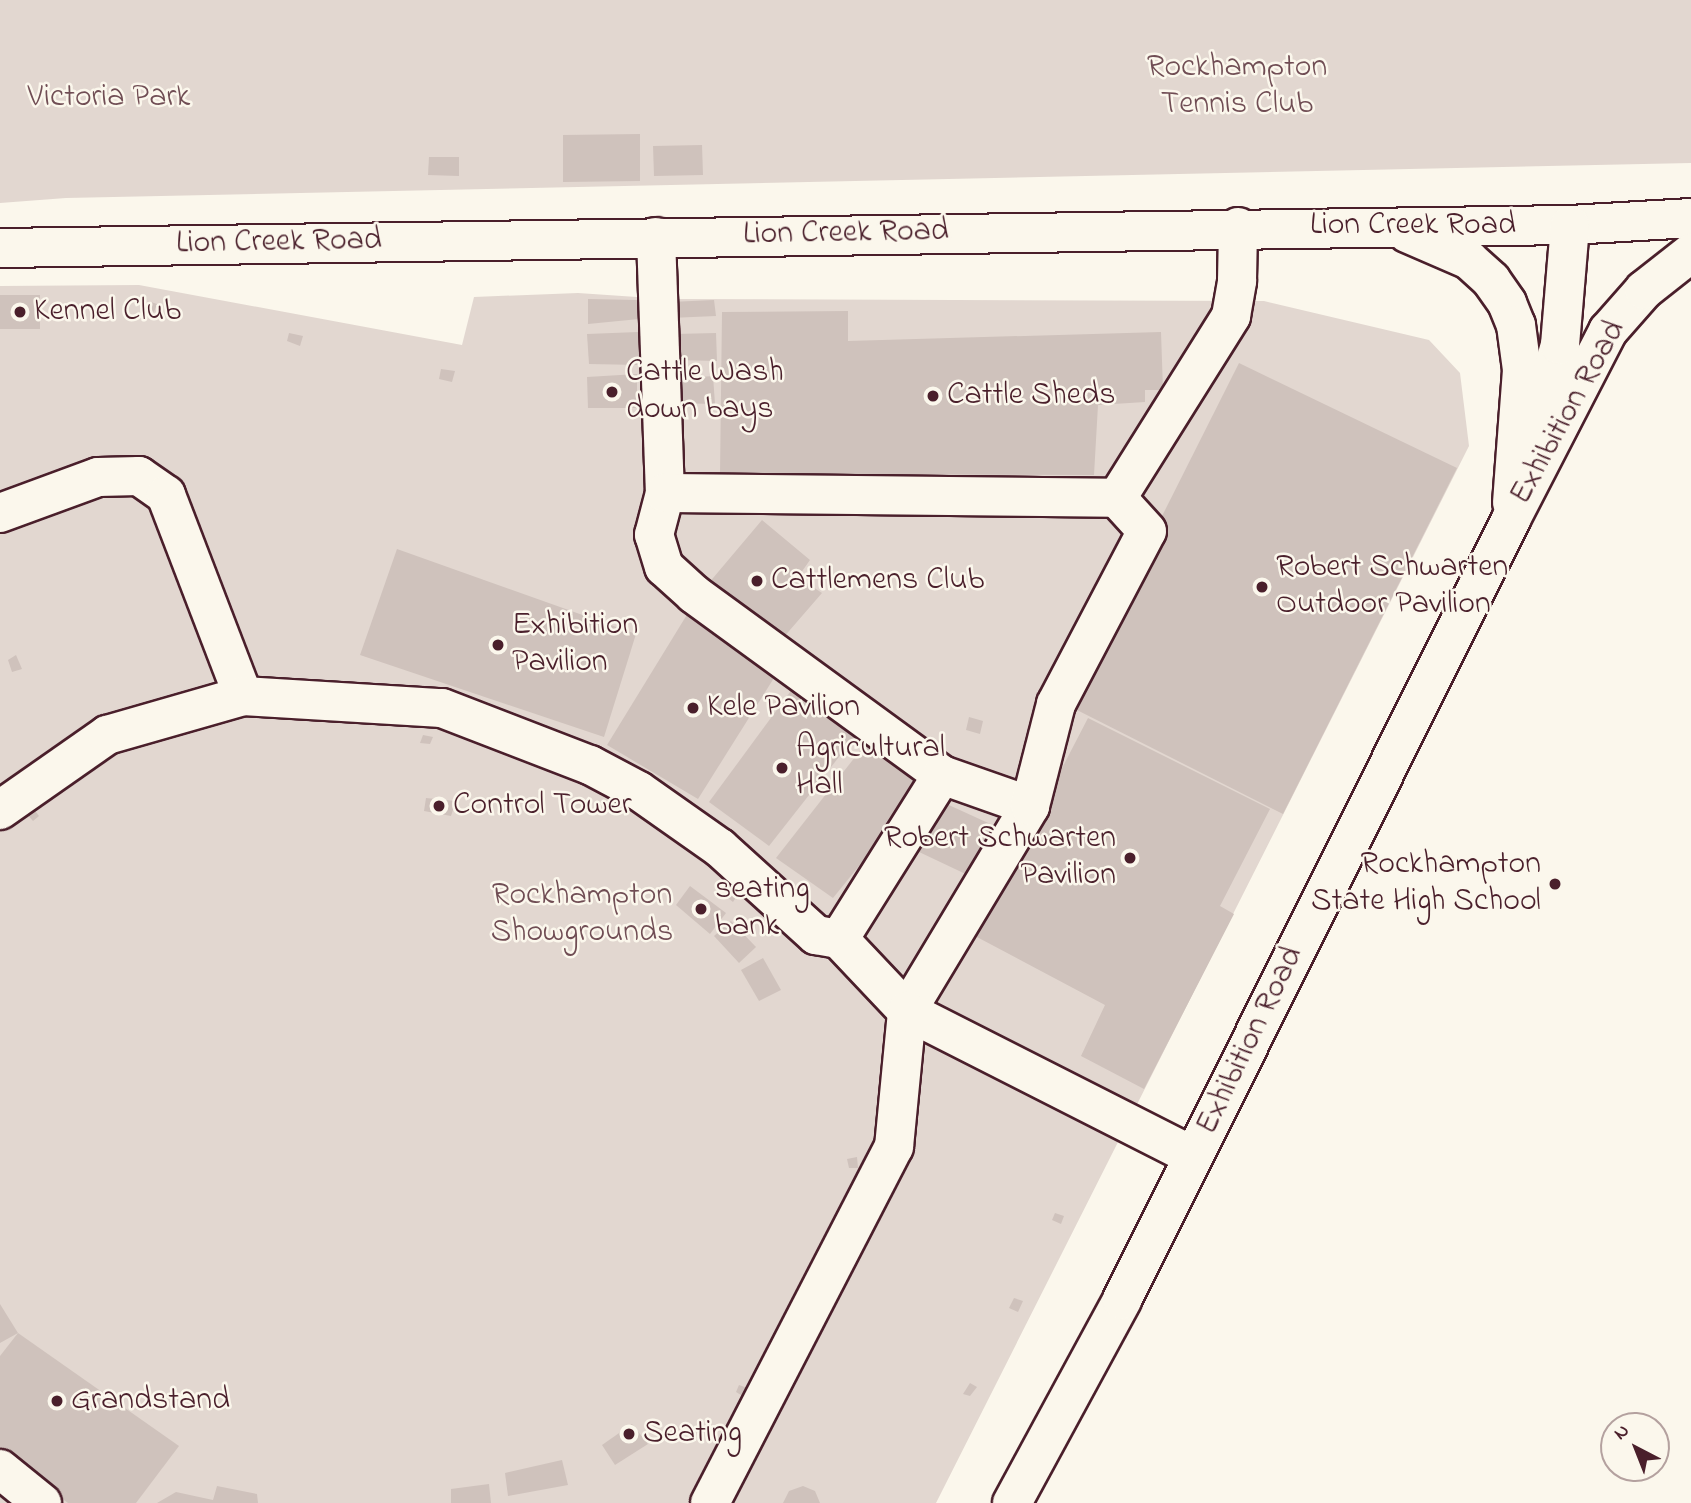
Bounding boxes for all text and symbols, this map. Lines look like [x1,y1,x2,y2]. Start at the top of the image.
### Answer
park label: Rockhampton Tennis Club [1147,50,1327,125]
park label: Victoria Park [28,79,190,117]
street label: Lion Creek Road [1310,207,1516,245]
street label: Lion Creek Road [743,213,949,255]
street label: Lion Creek Road [176,222,382,264]
place label: Kennel Club [34,293,181,331]
marker: Kennel Club [12,304,28,320]
street label: Exhibition Road [1503,315,1635,511]
place label: Cattle Wash down bays [626,355,784,430]
place label: Cattle Sheds [947,377,1115,415]
marker: Cattle Wash down bays [604,384,620,400]
marker: Cattle Sheds [925,388,941,404]
place label: Robert Schwarten Outdoor Pavilion [1276,550,1508,625]
place label: Cattlemens Club [771,562,984,600]
marker: Cattlemens Club [749,573,765,589]
marker: Robert Schwarten Outdoor Pavilion [1254,579,1270,595]
place label: Exhibition Pavilion [512,608,638,683]
marker: Exhibition Pavilion [490,637,506,653]
place label: Kele Pavilion [707,689,860,727]
marker: Kele Pavilion [685,700,701,716]
place label: Agricultural Hall [796,731,945,806]
marker: Agricultural Hall [774,760,790,776]
place label: Control Tower [453,787,632,825]
marker: Control Tower [431,798,447,814]
place label: Robert Schwarten Pavilion [884,821,1116,896]
place label: Rockhampton State High School [1311,847,1541,922]
marker: Robert Schwarten Pavilion [1122,850,1138,866]
place label: seating bank [715,872,810,947]
marker: Rockhampton State High School [1547,876,1563,892]
park label: Rockhampton Showgrounds [491,878,673,953]
marker: seating bank [693,901,709,917]
street label: Exhibition Road [1189,941,1313,1141]
place label: Grandstand [71,1382,230,1420]
marker: Grandstand [49,1393,65,1409]
north arrow [1600,1412,1670,1482]
place label: Seating [643,1415,742,1453]
text: N [1608,1418,1636,1447]
marker: Seating [621,1426,637,1442]

